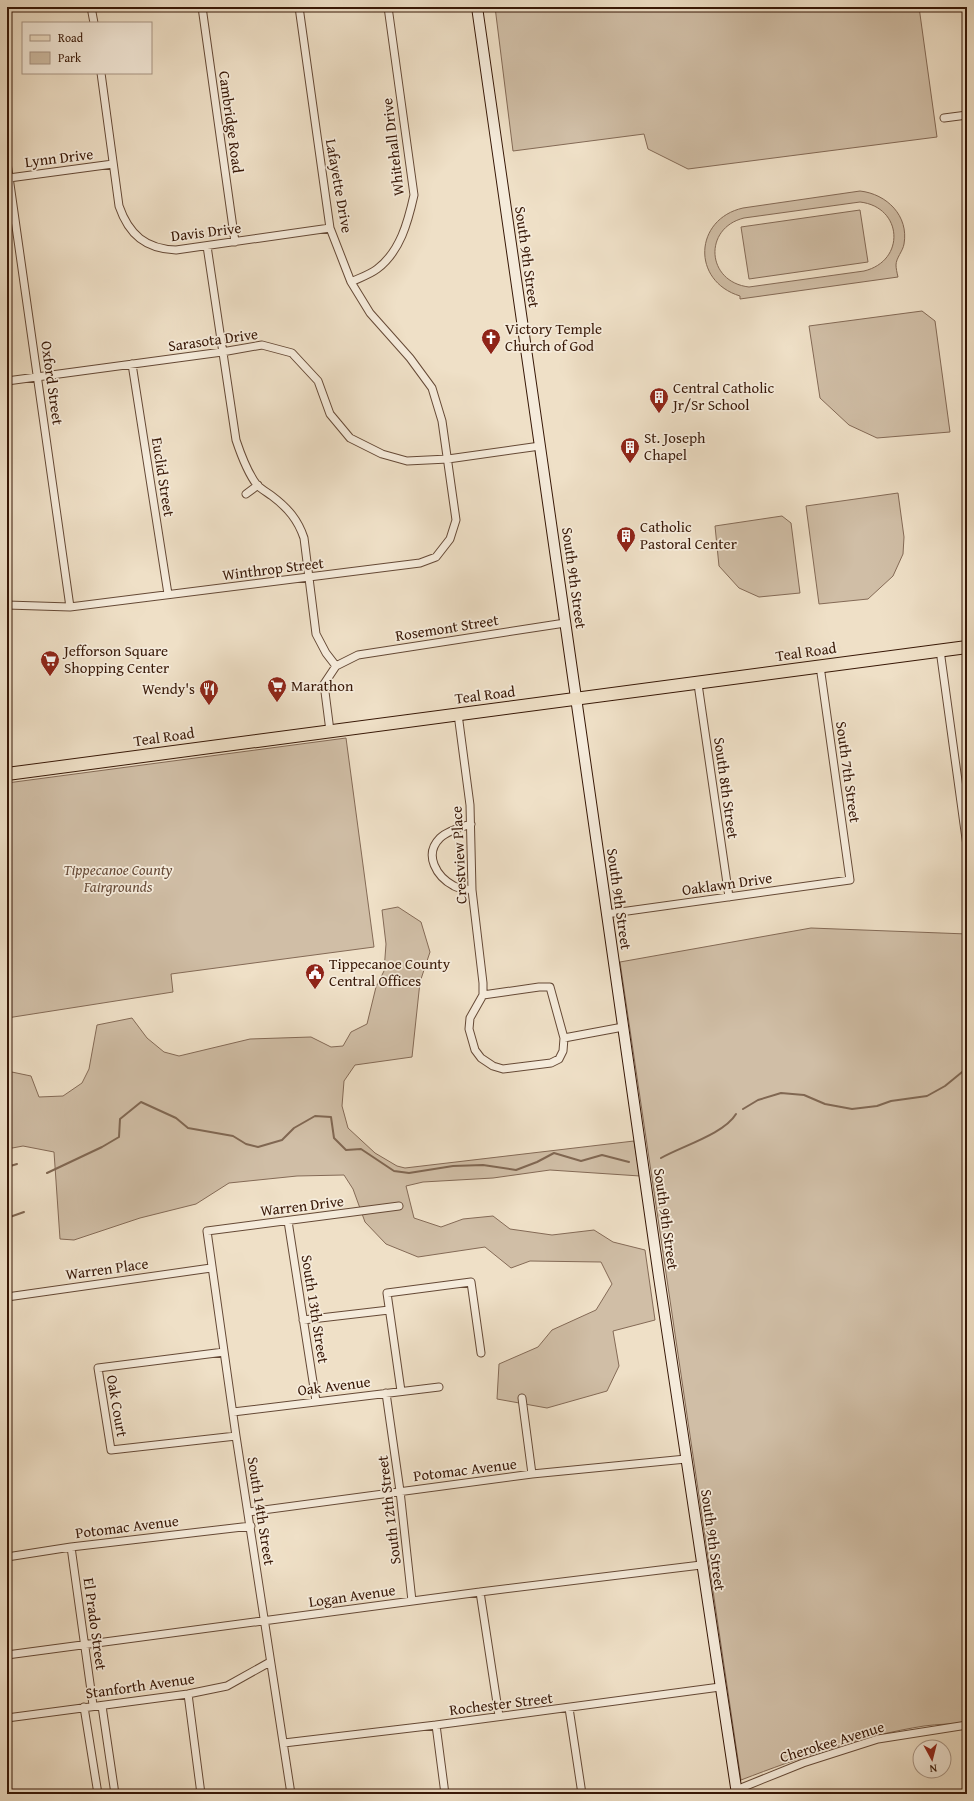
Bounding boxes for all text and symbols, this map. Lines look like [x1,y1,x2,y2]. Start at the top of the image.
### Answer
legend [22,22,152,74]
text: Road [58,29,84,46]
text: Park [58,49,82,66]
street label: Cambridge Road [214,70,249,174]
street label: Whitehall Drive [376,97,409,197]
street label: Lafayette Drive [321,137,358,235]
street label: Lynn Drive [24,143,94,172]
street label: South 9th Street [510,205,545,310]
street label: Davis Drive [170,217,242,246]
place label: Victory Temple Church of God [505,318,602,356]
street label: Sarasota Drive [167,323,259,356]
church icon: Victory Temple Church of God [480,327,502,355]
street label: Oxford Street [36,340,69,427]
place label: Central Catholic Jr/Sr School [671,377,775,415]
building icon: Central Catholic Jr/Sr School [648,386,670,414]
place label: St. Joseph Chapel [644,427,706,465]
street label: Euclid Street [147,436,180,519]
building icon: St. Joseph Chapel [619,436,641,464]
place label: Catholic Pastoral Center [640,516,737,554]
building icon: Catholic Pastoral Center [615,525,637,553]
street label: South 9th Street [557,526,592,631]
street label: Winthrop Street [221,552,326,585]
street label: Rosemont Street [394,609,501,646]
street label: Teal Road [774,637,838,666]
place label: Jefforson Square Shopping Center [62,640,169,678]
supermarket icon: Jefforson Square Shopping Center [39,649,61,677]
supermarket icon: Marathon [266,675,288,703]
place label: Marathon [291,675,354,696]
place label: Wendy's [142,678,195,699]
restaurant icon: Wendy's [198,678,220,706]
street label: Teal Road [453,680,516,709]
street label: South 7th Street [831,720,866,825]
street label: Teal Road [132,722,196,751]
street label: South 8th Street [709,736,744,841]
street label: Crestview Place [445,805,472,905]
street label: South 9th Street [602,847,637,952]
park label: Tippecanoe County Fairgrounds [64,859,173,897]
street label: Oaklawn Drive [680,867,773,900]
place label: Tippecanoe County Central Offices [329,953,451,991]
public building icon: Tippecanoe County Central Offices [304,962,326,990]
street label: South 9th Street [649,1167,684,1272]
street label: Warren Drive [259,1190,345,1221]
street label: Warren Place [64,1252,150,1285]
street label: South 13th Street [297,1253,335,1365]
street label: Oak Avenue [296,1371,372,1400]
street label: Oak Court [102,1373,133,1439]
street label: Potomac Avenue [412,1453,518,1486]
street label: South 12th Street [371,1454,406,1566]
street label: South 14th Street [243,1455,281,1567]
street label: South 9th Street [696,1488,731,1593]
street label: Potomac Avenue [74,1510,180,1543]
street label: El Prado Street [79,1576,112,1672]
street label: Logan Avenue [307,1579,397,1612]
street label: Stanforth Avenue [84,1667,196,1704]
street label: Rochester Street [448,1687,554,1720]
street label: Cherokee Avenue [777,1716,887,1767]
north arrow [912,1739,952,1779]
text: N [928,1761,938,1777]

